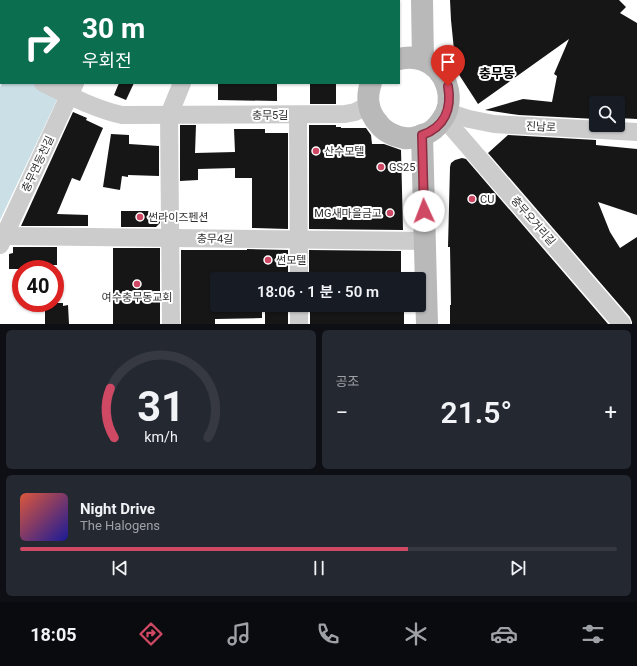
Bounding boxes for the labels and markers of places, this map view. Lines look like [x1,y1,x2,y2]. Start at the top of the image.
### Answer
pin [431,45,465,86]
place label: 산수모텔 [324,145,364,158]
marker: 산수모텔 [311,146,321,156]
place label: GS25 [389,161,415,174]
marker: GS25 [376,162,386,172]
place label: CU [480,193,494,206]
marker: CU [467,194,477,204]
place label: MG새마을금고 [314,207,382,220]
marker: MG새마을금고 [385,208,395,218]
place label: 썬라이즈펜션 [148,211,209,224]
marker: 썬라이즈펜션 [135,212,145,222]
place label: 썬모텔 [276,254,306,267]
marker: 썬모텔 [263,255,273,265]
marker: 여수충무동교회 [132,279,142,289]
place label: 여수충무동교회 [102,291,172,304]

